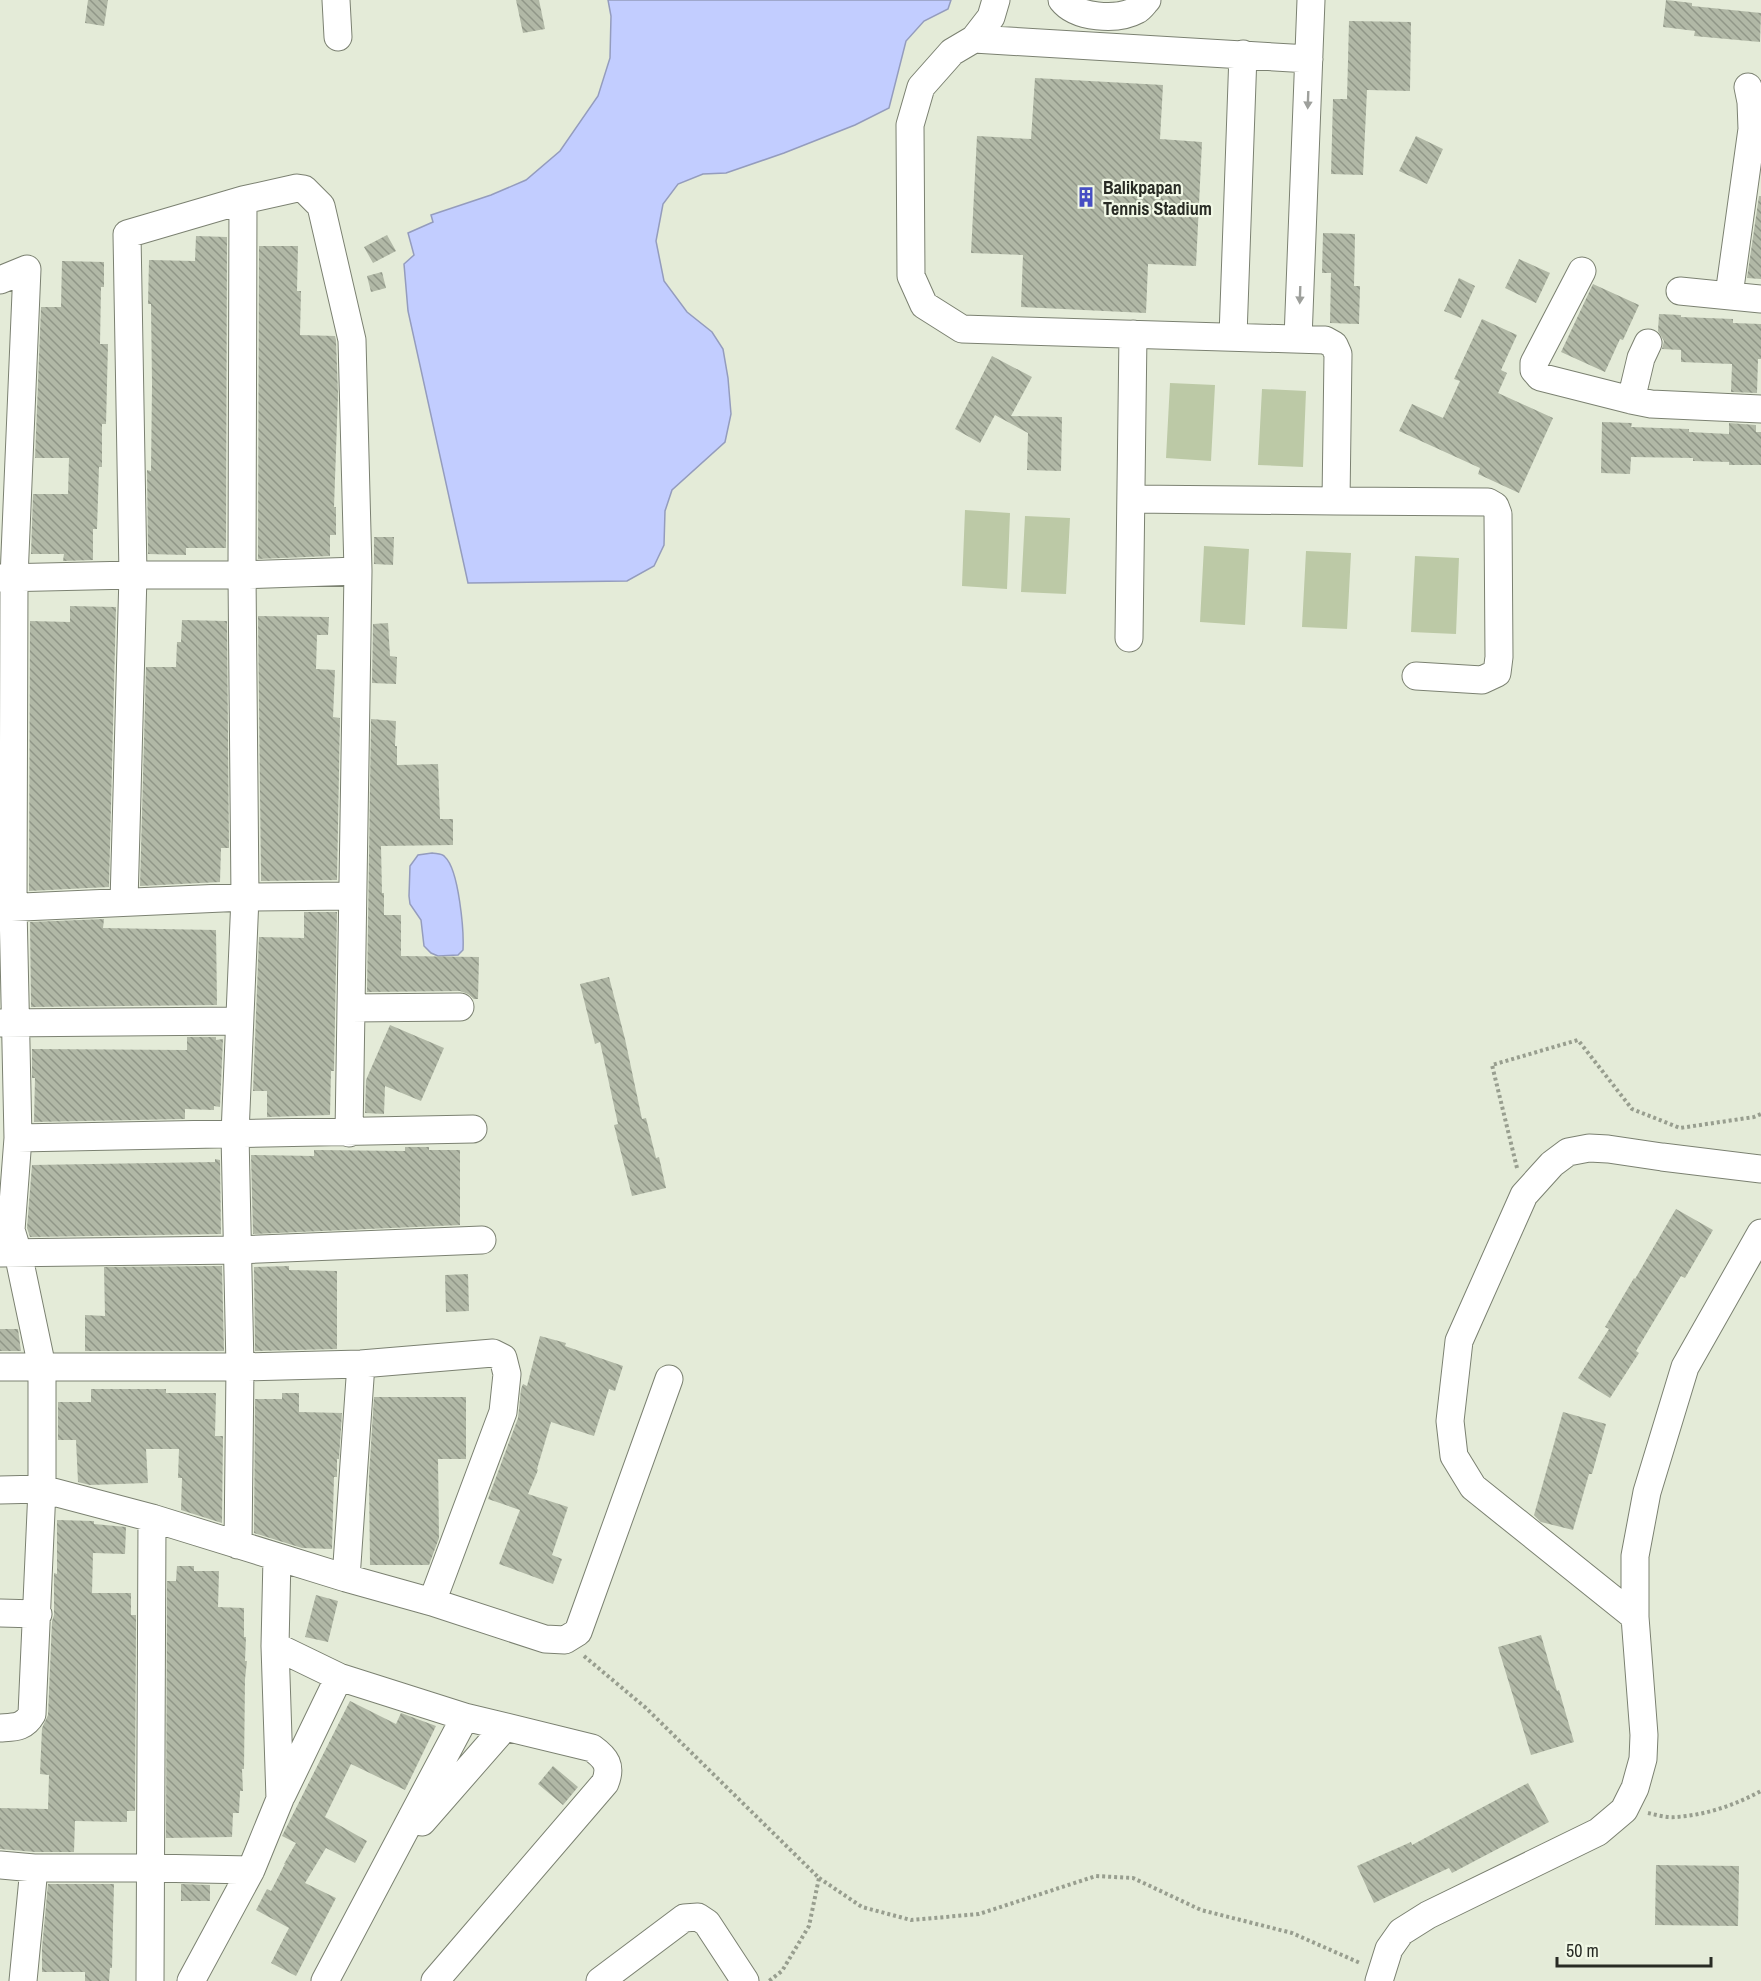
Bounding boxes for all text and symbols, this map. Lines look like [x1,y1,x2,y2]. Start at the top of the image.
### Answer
one-way arrow [1303,91,1312,110]
place label: Balikpapan Tennis Stadium [1103,175,1212,221]
building icon: Balikpapan Tennis Stadium [1074,185,1098,209]
one-way arrow [1295,286,1304,305]
scale bar [1557,1930,1712,1968]
text: 50 m [1566,1938,1599,1963]

